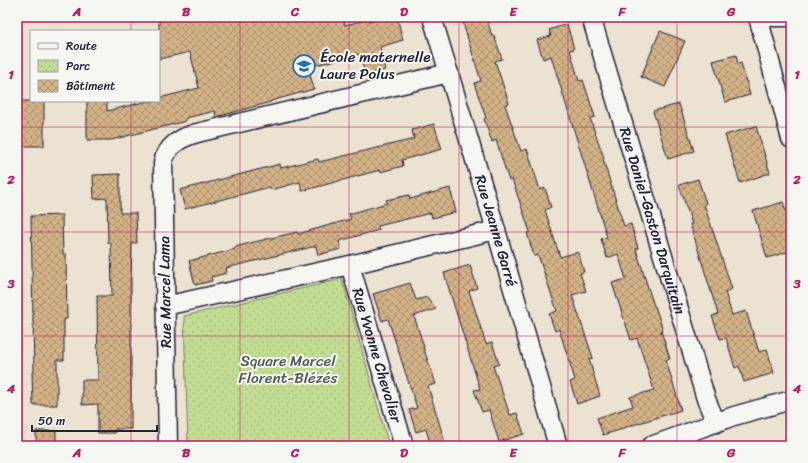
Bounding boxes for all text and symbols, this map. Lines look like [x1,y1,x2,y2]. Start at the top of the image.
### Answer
text: A [72,0,81,23]
text: B [182,0,191,23]
text: C [290,0,300,23]
text: D [400,0,408,23]
text: E [509,0,518,23]
text: F [617,0,626,23]
text: G [726,0,736,23]
legend [30,30,160,102]
text: Route [66,35,97,57]
place label: École maternelle Laure Polus [320,44,430,87]
school or university icon: École maternelle Laure Polus [291,53,317,79]
text: Parc [66,55,90,77]
text: 1 [8,63,14,86]
text: 1 [794,63,800,86]
text: Bâtiment [66,75,115,97]
street label: Rue Daniel-Gaston Darquitain [612,124,693,318]
text: 2 [6,168,15,191]
text: 2 [792,168,801,191]
street label: Rue Jeanne Garré [467,172,525,290]
street label: Rue Marcel Lama [151,235,179,348]
text: 3 [6,272,15,295]
text: 3 [792,272,801,295]
street label: Rue Yvonne Chevalier [344,284,410,426]
park label: Square Marcel Florent-Blézés [239,348,337,391]
text: 4 [6,377,16,400]
text: 4 [792,377,802,400]
scale bar [32,407,157,433]
text: 50 m [38,410,65,432]
text: A [72,441,81,463]
text: B [182,441,191,463]
text: C [290,441,300,463]
text: D [400,441,408,463]
text: E [509,441,518,463]
text: F [617,441,626,463]
text: G [726,441,736,463]

